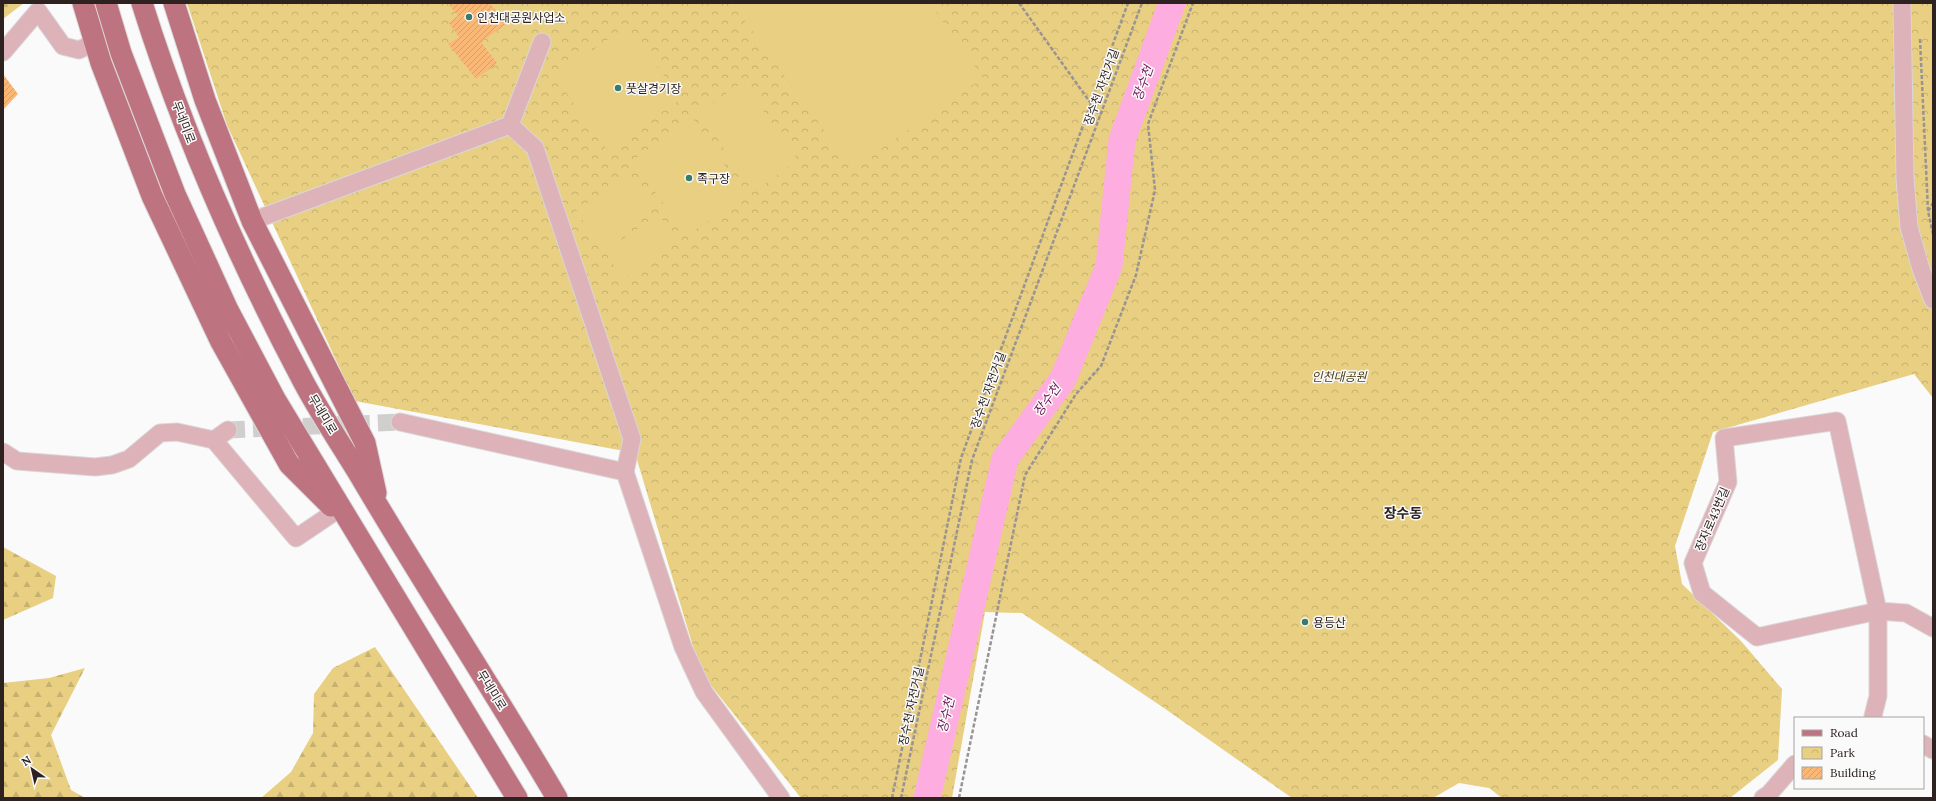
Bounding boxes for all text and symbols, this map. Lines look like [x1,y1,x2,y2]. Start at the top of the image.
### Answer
place label: 인천대공원사업소 [477,10,565,25]
marker: 인천대공원사업소 [464,12,474,22]
street label: 장수천 자전거길 [1080,47,1122,127]
water label: 장수천 [1129,62,1157,103]
place label: 풋살경기장 [626,81,681,96]
marker: 풋살경기장 [613,83,623,93]
street label: 무네미로 [169,99,199,145]
place label: 족구장 [697,171,730,186]
marker: 족구장 [684,173,694,183]
street label: 장수천 자전거길 [967,350,1009,430]
park label: 인천대공원 [1311,369,1368,384]
water label: 장수천 [1030,380,1065,420]
street label: 무네미로 [305,391,341,437]
street label: 장자로43번길 [1692,485,1732,553]
district label: 장수동 [1384,504,1422,522]
place label: 용등산 [1313,615,1346,630]
marker: 용등산 [1300,617,1310,627]
street label: 장수천 자전거길 [895,665,927,747]
street label: 무네미로 [474,667,510,713]
water label: 장수천 [934,695,959,734]
legend [1794,717,1924,789]
text: Road [1830,725,1858,740]
text: Park [1830,745,1856,760]
north arrow [12,749,52,789]
text: N [19,752,34,769]
text: Building [1830,765,1876,780]

